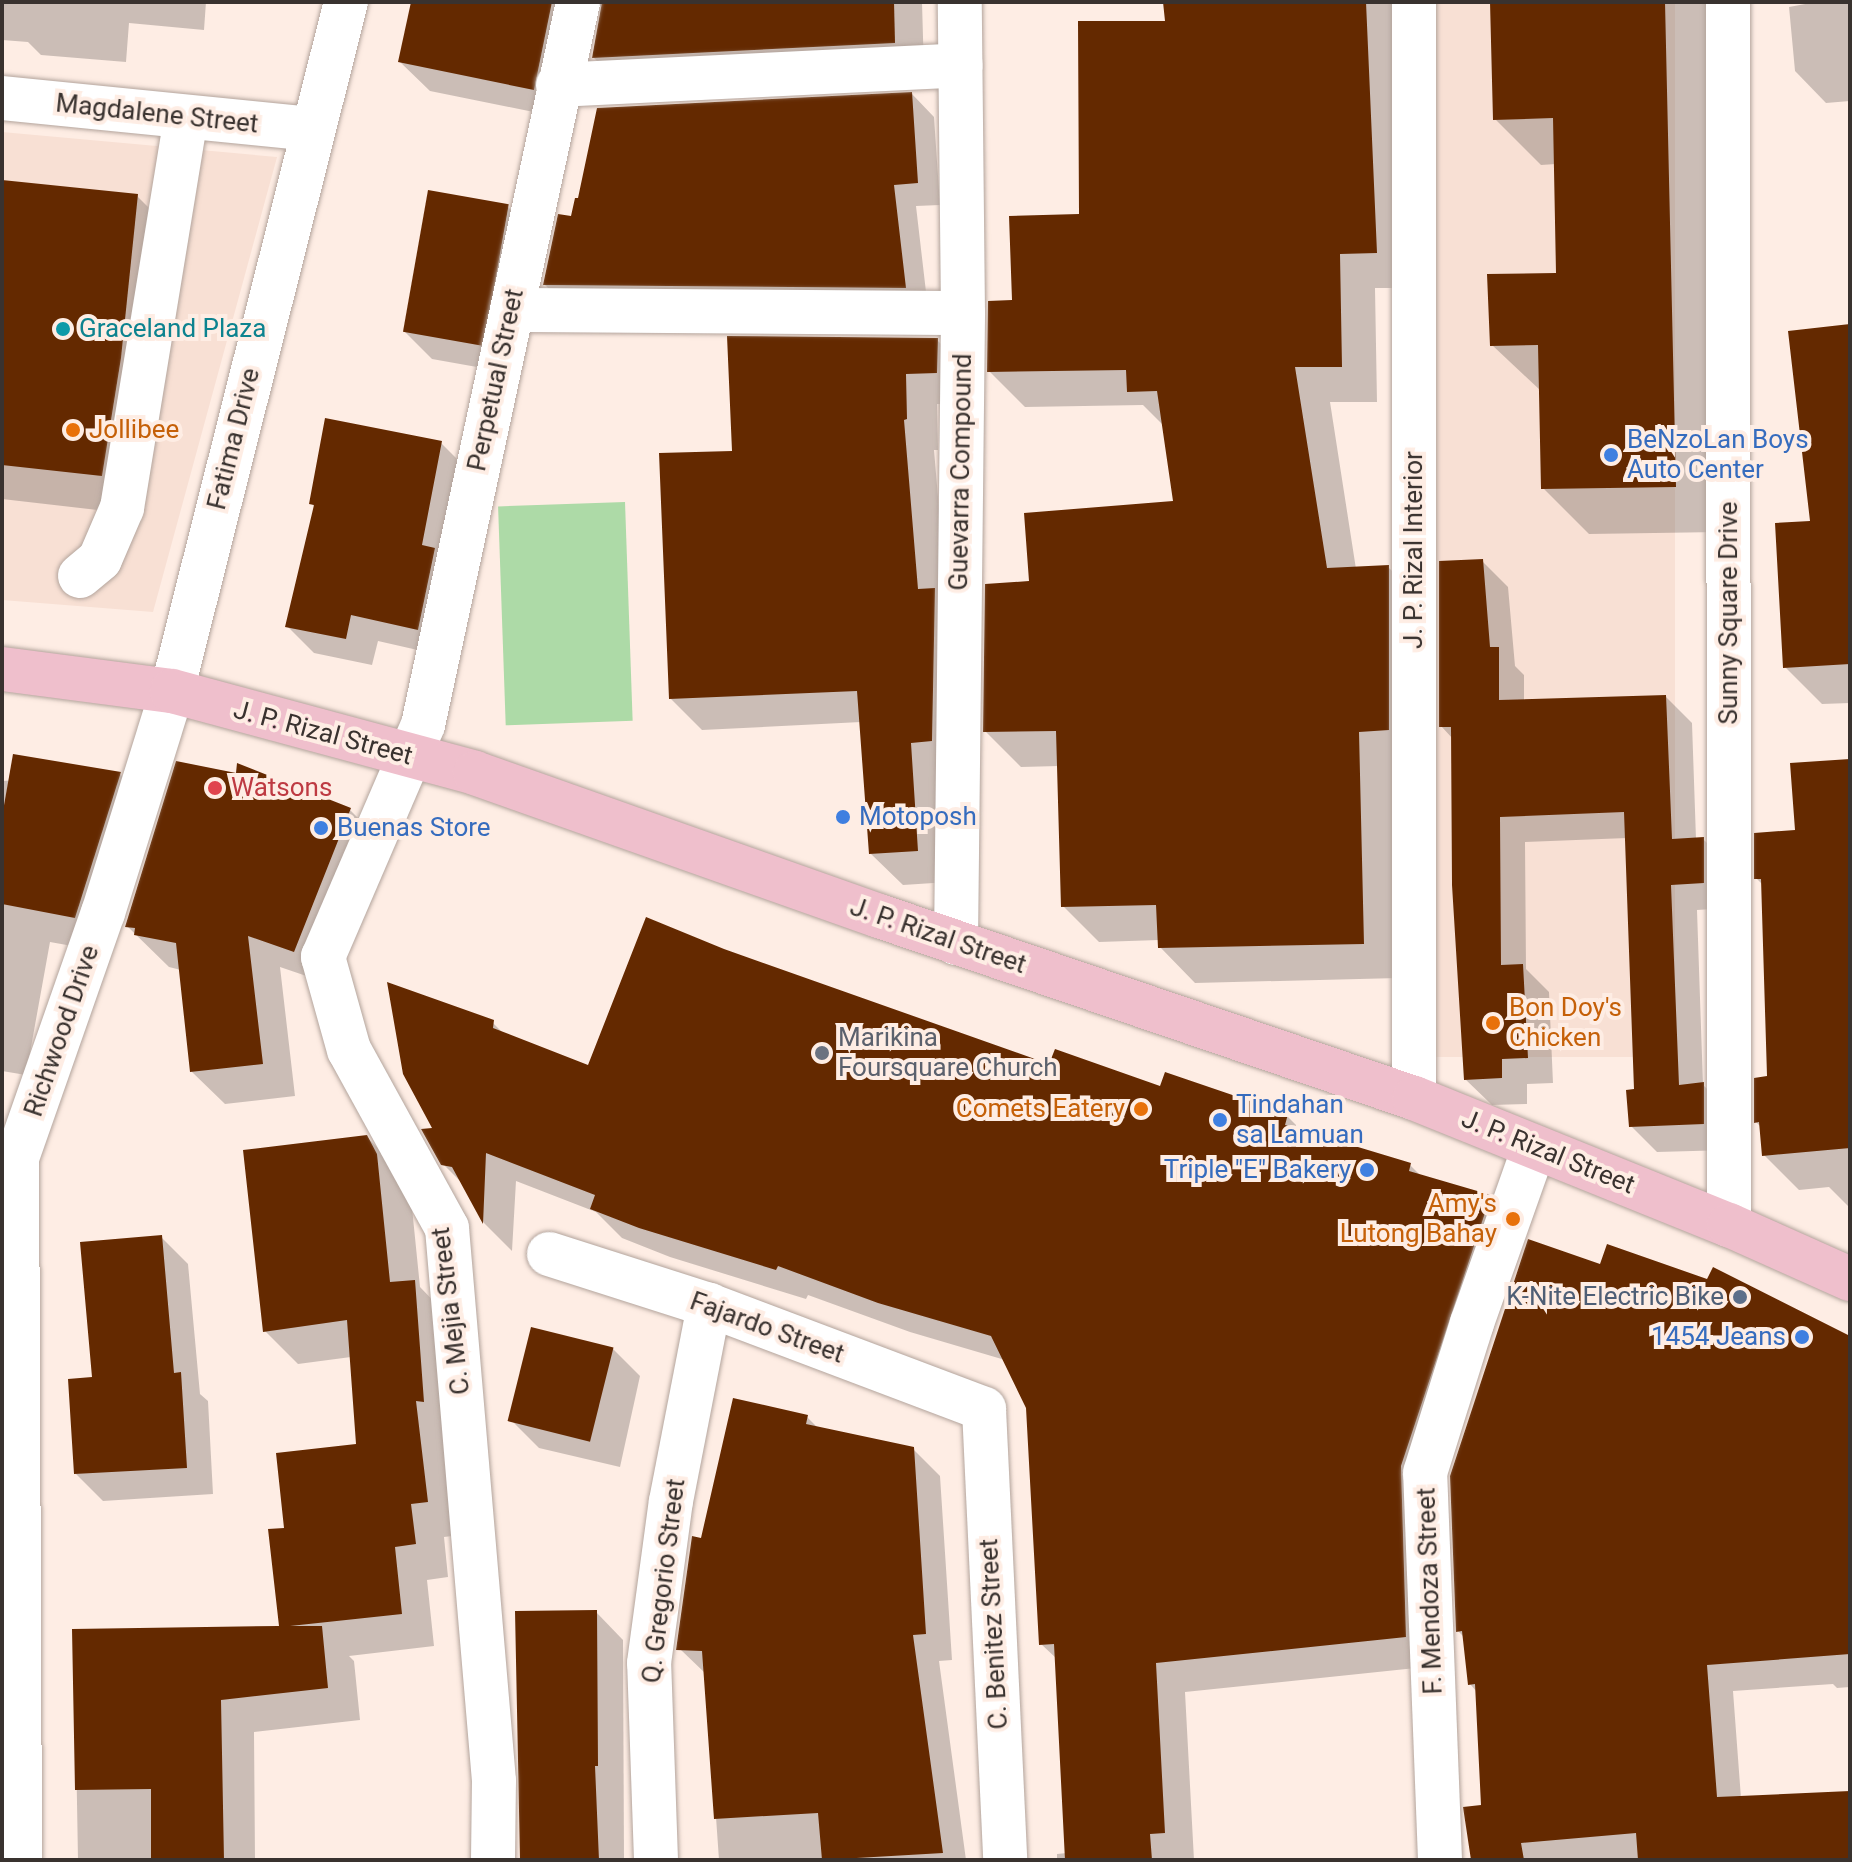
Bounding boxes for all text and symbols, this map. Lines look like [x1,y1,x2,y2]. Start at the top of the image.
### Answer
street label: Magdalene Street [54,88,260,140]
street label: Perpetual Street [461,286,531,474]
place label: Graceland Plaza [79,313,266,345]
marker: Graceland Plaza [54,320,72,338]
street label: Guevarra Compound [943,353,979,591]
street label: Fatima Drive [201,365,267,513]
place label: Jollibee [89,414,179,446]
marker: Jollibee [64,421,82,439]
place label: BeNzoLan Boys Auto Center [1627,424,1809,486]
marker: BeNzoLan Boys Auto Center [1602,446,1620,464]
street label: J. P. Rizal Interior [1398,451,1430,649]
street label: Sunny Square Drive [1713,501,1745,725]
street label: J. P. Rizal Street [230,694,416,772]
place label: Watsons [231,772,332,804]
marker: Watsons [206,779,224,797]
place label: Motoposh [859,801,977,833]
marker: Motoposh [834,808,852,826]
place label: Buenas Store [337,812,491,844]
marker: Buenas Store [312,819,330,837]
street label: J. P. Rizal Street [846,891,1030,981]
street label: Richwood Drive [18,941,106,1121]
place label: Bon Doy's Chicken [1509,992,1622,1054]
marker: Bon Doy's Chicken [1484,1014,1502,1032]
place label: Marikina Foursquare Church [838,1022,1058,1084]
marker: Marikina Foursquare Church [813,1044,831,1062]
place label: Tindahan sa Lamuan [1236,1089,1364,1150]
place label: Comets Eatery [956,1093,1125,1125]
marker: Comets Eatery [1132,1100,1150,1118]
street label: J. P. Rizal Street [1457,1103,1639,1201]
marker: Tindahan sa Lamuan [1211,1111,1229,1129]
place label: Triple "E" Bakery [1164,1154,1351,1186]
marker: Triple "E" Bakery [1358,1161,1376,1179]
place label: Amy's Lutong Bahay [1340,1188,1497,1250]
marker: Amy's Lutong Bahay [1504,1210,1522,1228]
street label: C. Mejia Street [425,1226,477,1396]
place label: K-Nite Electric Bike [1506,1281,1724,1313]
street label: Fajardo Street [686,1286,848,1370]
marker: K-Nite Electric Bike [1731,1288,1749,1306]
place label: 1454 Jeans [1651,1321,1786,1353]
marker: 1454 Jeans [1793,1328,1811,1346]
street label: Q. Gregorio Street [636,1477,692,1685]
street label: F. Mendoza Street [1411,1487,1449,1695]
street label: C. Benitez Street [973,1538,1015,1730]

